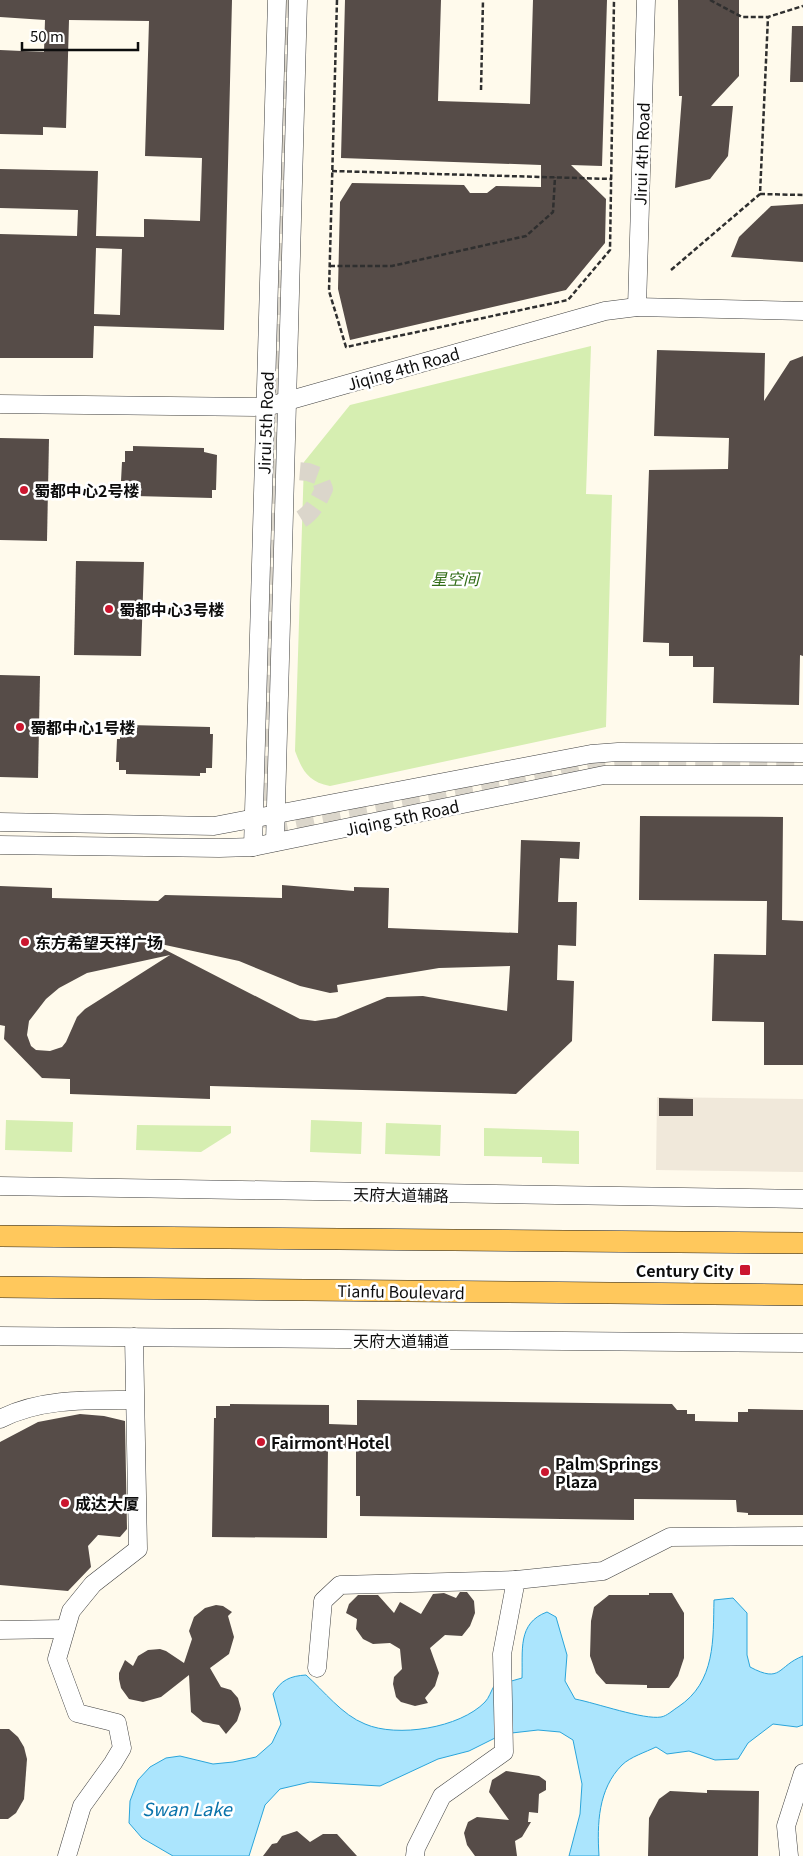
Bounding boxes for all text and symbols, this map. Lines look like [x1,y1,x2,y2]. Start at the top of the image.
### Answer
scale bar [22,20,139,52]
text: 50 m [30,25,64,46]
street label: Jirui 4th Road [627,102,655,206]
street label: Jiqing 4th Road [344,340,462,396]
street label: Jirui 5th Road [251,371,279,475]
place label: 蜀都中心2号楼 [34,478,139,502]
marker: 蜀都中心2号楼 [18,484,30,496]
park label: 星空间 [431,566,481,590]
place label: 蜀都中心3号楼 [119,597,224,621]
marker: 蜀都中心3号楼 [103,603,115,615]
place label: 蜀都中心1号楼 [30,715,135,739]
marker: 蜀都中心1号楼 [14,721,26,733]
street label: Jiqing 5th Road [343,793,461,841]
place label: 东方希望天祥广场 [35,930,163,954]
marker: 东方希望天祥广场 [19,936,31,948]
street label: 天府大道辅路 [353,1181,449,1207]
place label: Century City [636,1258,734,1282]
marker: Century City [738,1263,752,1277]
street label: Tianfu Boulevard [337,1278,465,1304]
street label: 天府大道辅道 [353,1328,449,1352]
place label: Fairmont Hotel [271,1430,389,1454]
marker: Fairmont Hotel [255,1436,267,1448]
place label: Palm Springs Plaza [555,1451,658,1493]
marker: Palm Springs Plaza [539,1466,551,1478]
place label: 成达大厦 [75,1491,139,1515]
marker: 成达大厦 [59,1497,71,1509]
water label: Swan Lake [142,1795,233,1821]

